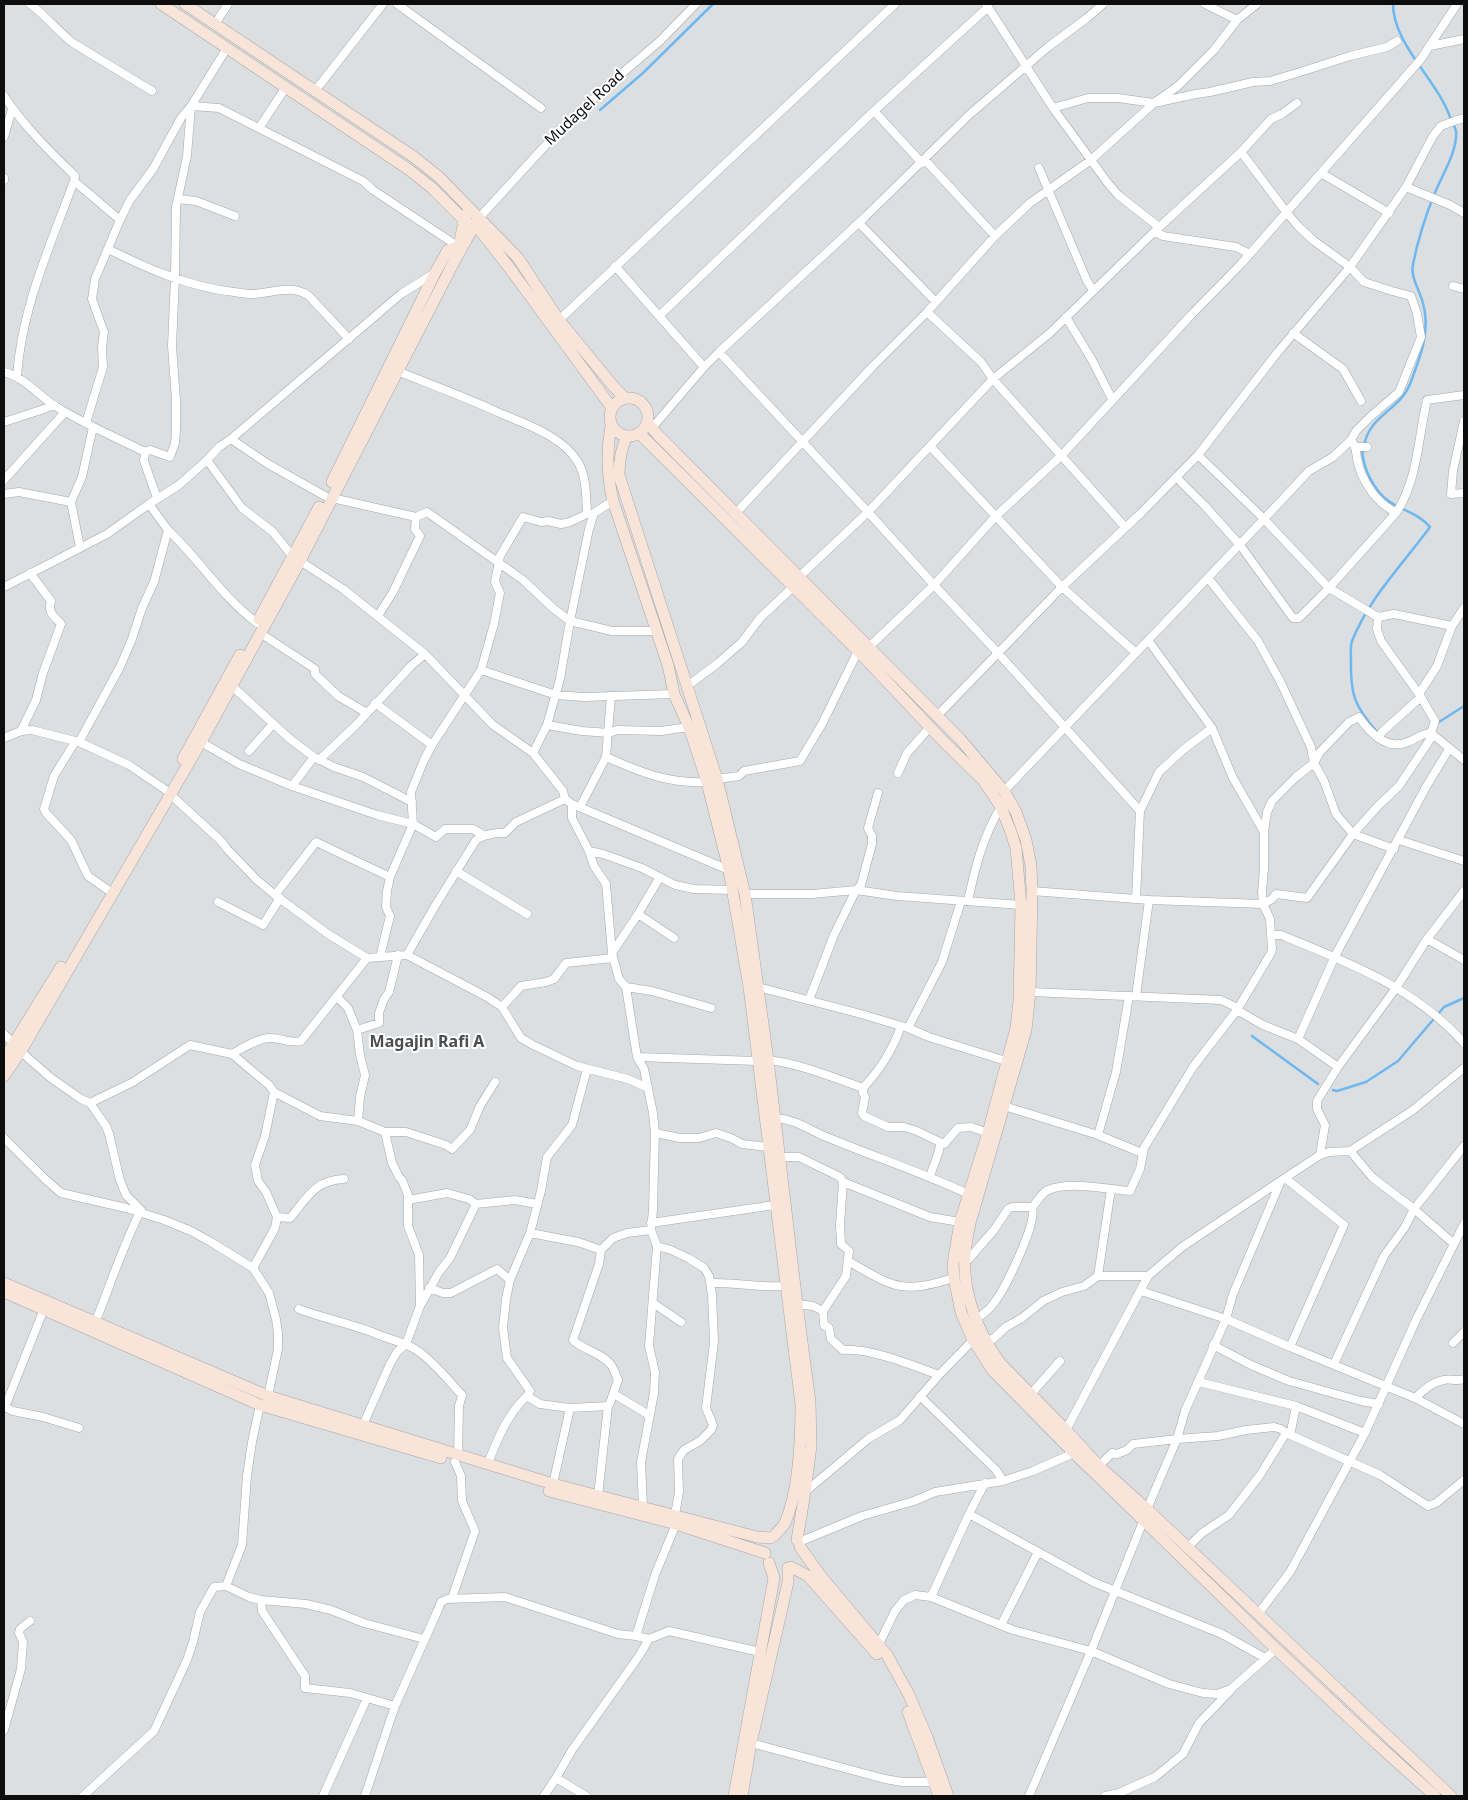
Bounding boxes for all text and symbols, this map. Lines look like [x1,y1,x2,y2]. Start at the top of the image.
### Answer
street label: Mudagel Road [542,67,628,149]
district label: Magajin Rafi A [370,1032,484,1052]

